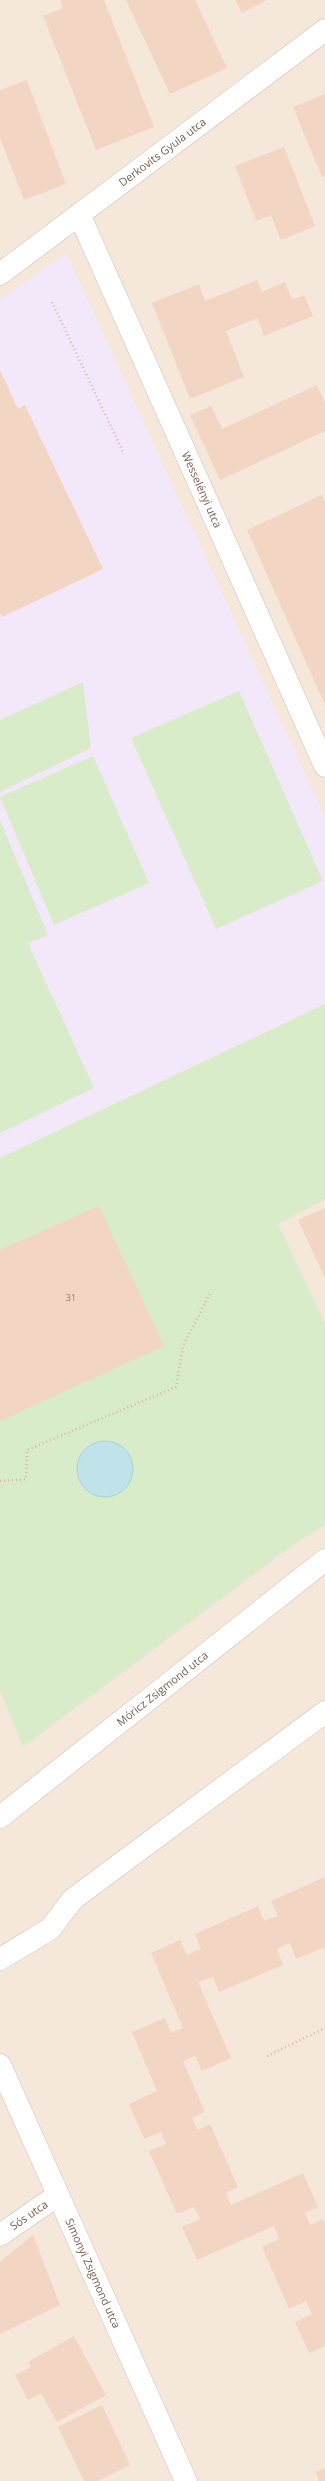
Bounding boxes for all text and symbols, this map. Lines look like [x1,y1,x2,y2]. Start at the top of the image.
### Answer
street label: Derkovits Gyula utca [115,114,209,189]
street label: Wesselényi utca [179,449,226,530]
house number: 31 [66,1291,76,1304]
street label: Móricz Zsigmond utca [113,1647,211,1729]
street label: Sós utca [7,2196,50,2233]
street label: Simonyi Zsigmond utca [62,2216,125,2330]

